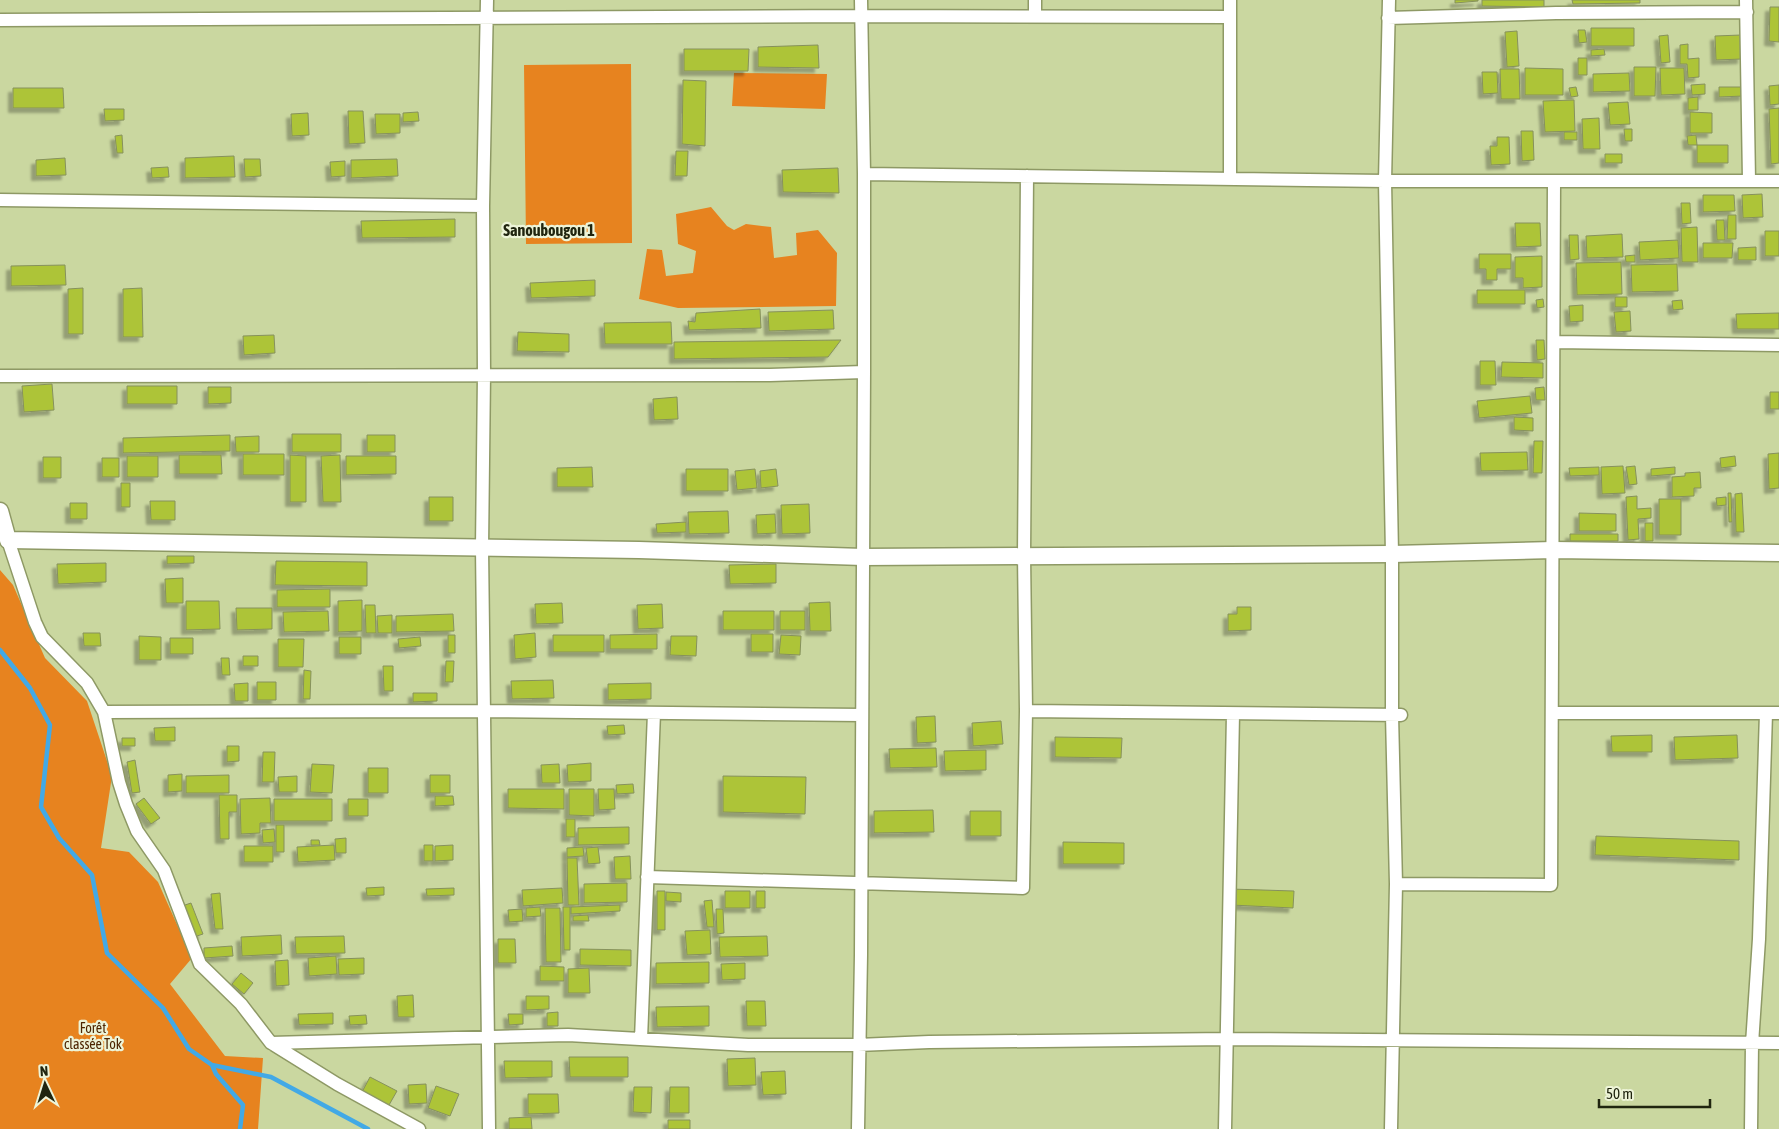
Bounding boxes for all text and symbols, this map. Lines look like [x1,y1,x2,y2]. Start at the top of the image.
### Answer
district label: Sanoubougou 1 [503,221,595,239]
park label: Forêt classée Tok [64,1020,122,1052]
north arrow [20,1059,70,1109]
text: N [39,1063,49,1079]
scale bar [1599,1076,1710,1108]
text: 50 m [1606,1085,1633,1102]

